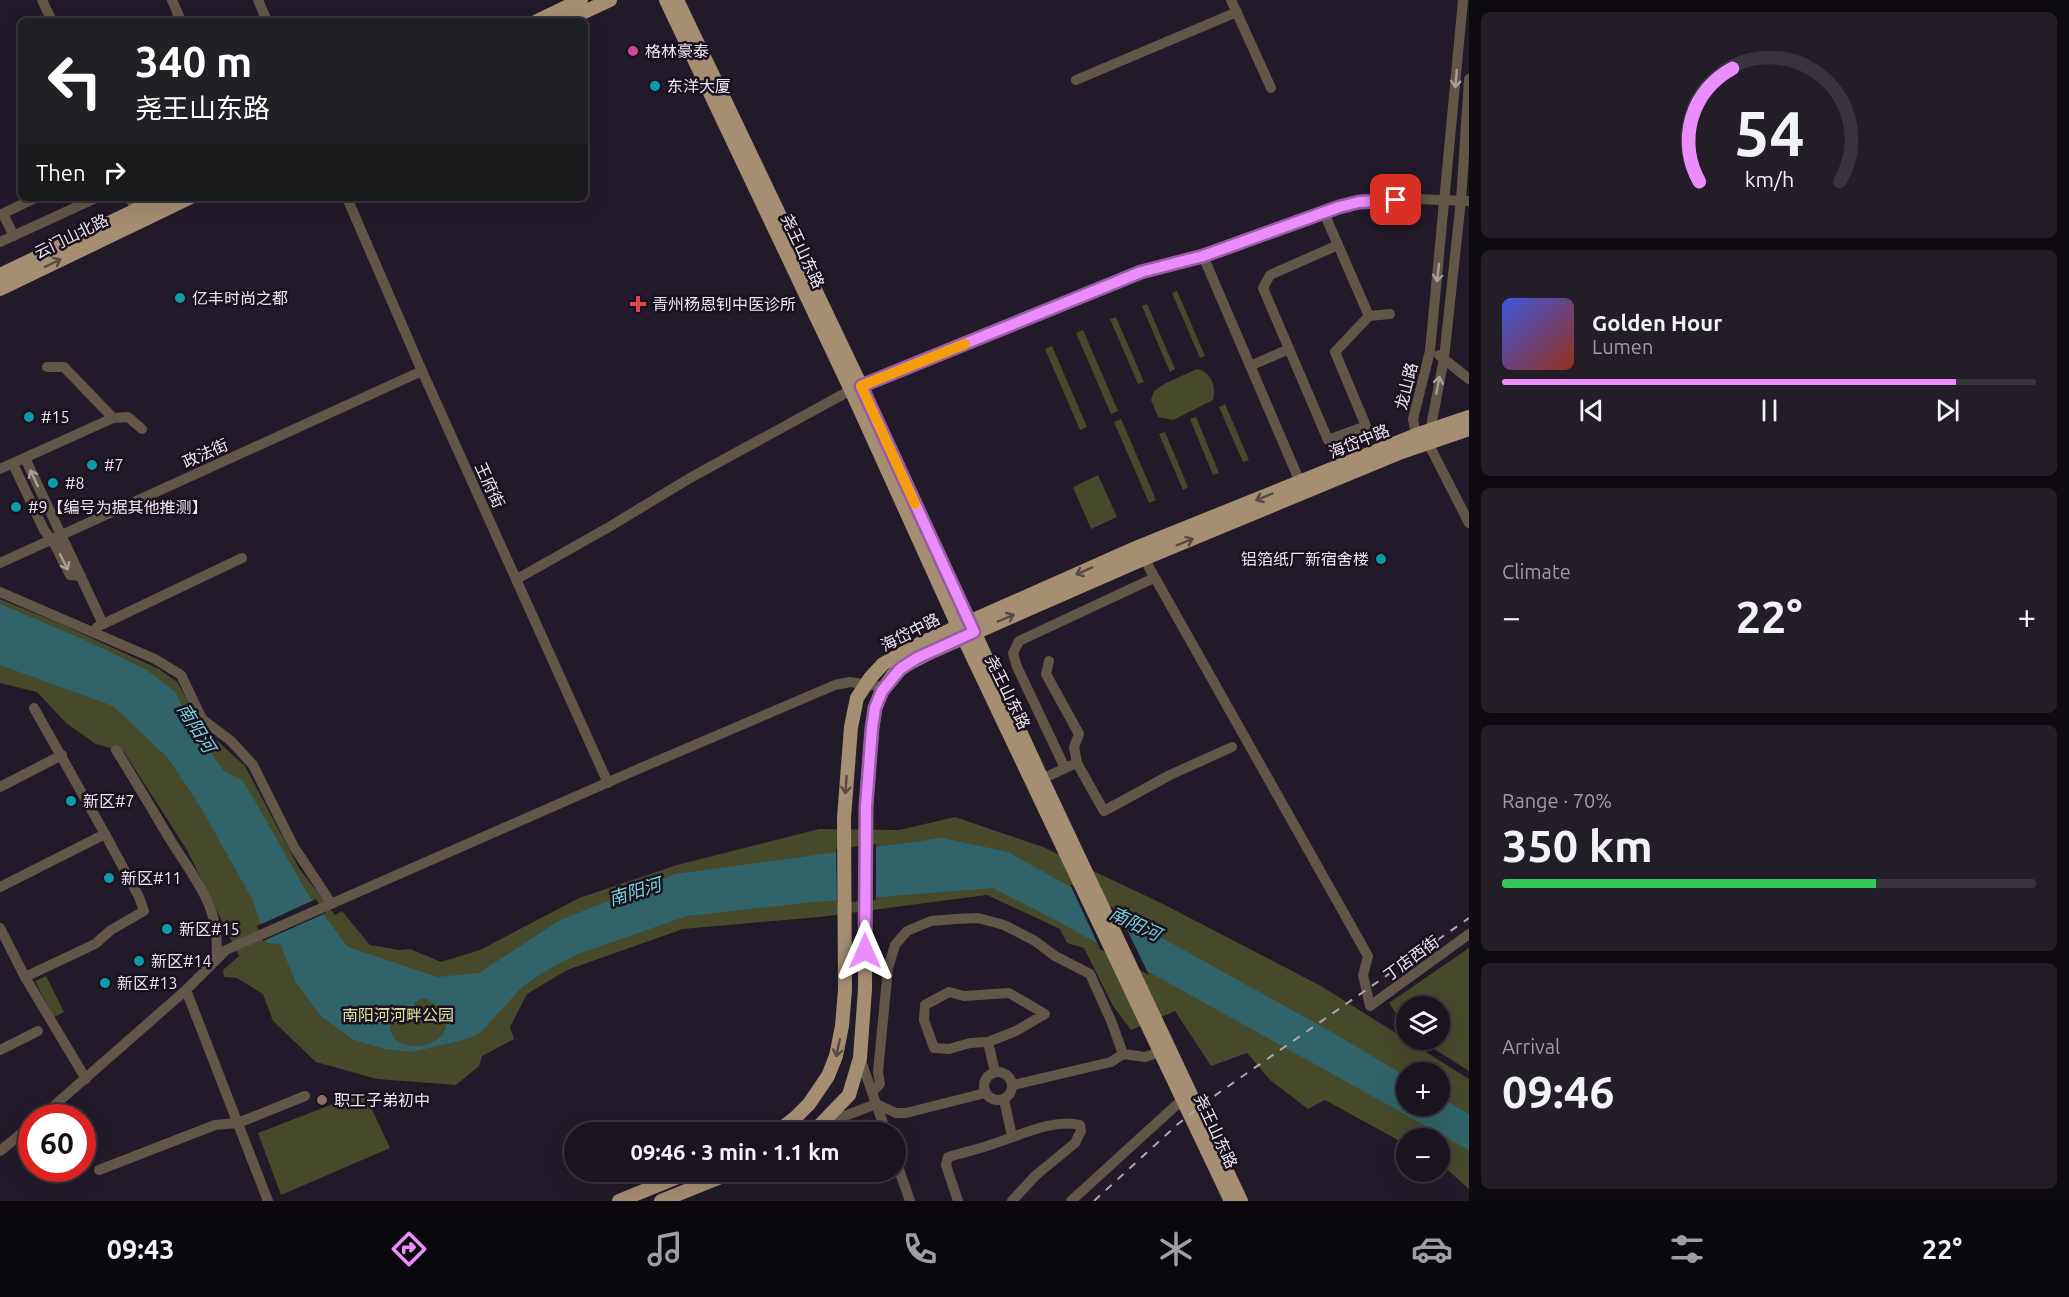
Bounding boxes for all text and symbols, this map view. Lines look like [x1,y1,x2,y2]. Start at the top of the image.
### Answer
text: 340 m [135,38,252,85]
icon: left [36,42,114,120]
place label: 格林豪泰 [645,42,709,60]
marker: 格林豪泰 [626,44,640,58]
one-way arrow [1450,69,1461,89]
place label: 东洋大厦 [667,77,731,95]
marker: 东洋大厦 [648,79,662,93]
text: 尧王山东路 [135,93,270,123]
text: 54 [1734,98,1804,168]
icon: right [98,156,131,189]
text: Then [36,160,86,185]
text: km/h [1744,167,1794,191]
pin [1370,174,1421,225]
icon: arrive [1379,183,1412,216]
street label: 云门山北路 [31,210,111,262]
street label: 尧王山东路 [778,211,828,291]
one-way arrow [43,257,61,269]
one-way arrow [1432,263,1443,283]
place label: 亿丰时尚之都 [192,289,288,307]
marker: 亿丰时尚之都 [173,291,187,305]
marker: 青州杨恩钊中医诊所 [629,295,647,313]
place label: 青州杨恩钊中医诊所 [652,295,796,313]
text: Golden Hour [1592,310,1722,335]
text: Lumen [1592,335,1653,358]
street label: 龙山路 [1391,361,1421,411]
one-way arrow [1433,376,1444,396]
icon: previous [1575,394,1608,427]
icon: pause [1753,394,1786,427]
icon: next [1931,394,1964,427]
place label: #15 [41,408,70,426]
marker: #15 [22,410,36,424]
street label: 海岱中路 [1326,421,1392,461]
street label: 政法街 [179,435,231,471]
place label: #7 [104,456,124,474]
marker: #7 [85,458,99,472]
street label: 王府街 [472,459,508,511]
one-way arrow [28,469,39,487]
place label: #8 [65,474,85,492]
marker: #8 [46,476,60,490]
one-way arrow [1255,492,1274,503]
place label: #9【编号为据其他推测】 [28,498,208,516]
marker: #9【编号为据其他推测】 [9,500,23,514]
one-way arrow [1175,536,1194,547]
place label: 铝箔纸厂新宿舍楼 [1241,550,1369,568]
one-way arrow [58,552,70,570]
marker: 铝箔纸厂新宿舍楼 [1374,552,1388,566]
text: Climate [1502,560,1571,583]
one-way arrow [1075,566,1094,577]
text: 22° [1736,591,1802,642]
text: − [1502,598,1521,635]
text: + [2017,598,2036,635]
street label: 海岱中路 [877,609,943,655]
one-way arrow [996,612,1014,624]
street label: 尧王山东路 [982,652,1034,732]
water label: 南阳河 [174,699,221,758]
one-way arrow [841,775,852,795]
text: Range · 70% [1502,789,1612,812]
place label: 新区#7 [83,792,135,810]
marker: 新区#7 [64,794,78,808]
text: 350 km [1502,820,1653,871]
place label: 新区#11 [121,869,182,887]
marker: 新区#11 [102,871,116,885]
water label: 南阳河 [606,873,666,909]
water label: 南阳河 [1107,902,1167,945]
position arrow [833,919,897,983]
place label: 新区#15 [179,920,240,938]
marker: 新区#15 [160,922,174,936]
street label: 丁店西街 [1380,932,1442,984]
place label: 新区#14 [151,952,212,970]
marker: 新区#14 [132,954,146,968]
place label: 新区#13 [117,974,178,992]
marker: 新区#13 [98,976,112,990]
map controls [1396,996,1450,1182]
button: layers [1396,996,1450,1050]
park label: 南阳河河畔公园 [342,1006,454,1024]
text: Arrival [1502,1035,1560,1058]
one-way arrow [831,1039,843,1058]
button: + [1396,1062,1450,1116]
text: 09:46 [1502,1066,1615,1117]
place label: 职工子弟初中 [334,1091,430,1109]
street label: 尧王山东路 [1191,1091,1241,1171]
marker: 职工子弟初中 [315,1093,329,1107]
speed limit sign: 60 [18,1104,96,1182]
button: − [1396,1128,1450,1182]
text: 09:46 · 3 min · 1.1 km [630,1139,840,1164]
icon: directions [388,1228,430,1270]
icon: music [644,1228,686,1270]
icon: phone [899,1228,941,1270]
icon: climate [1155,1228,1197,1270]
icon: car [1411,1228,1453,1270]
icon: filters [1666,1228,1708,1270]
text: 09:43 [107,1234,174,1264]
text: 22° [1922,1234,1962,1264]

